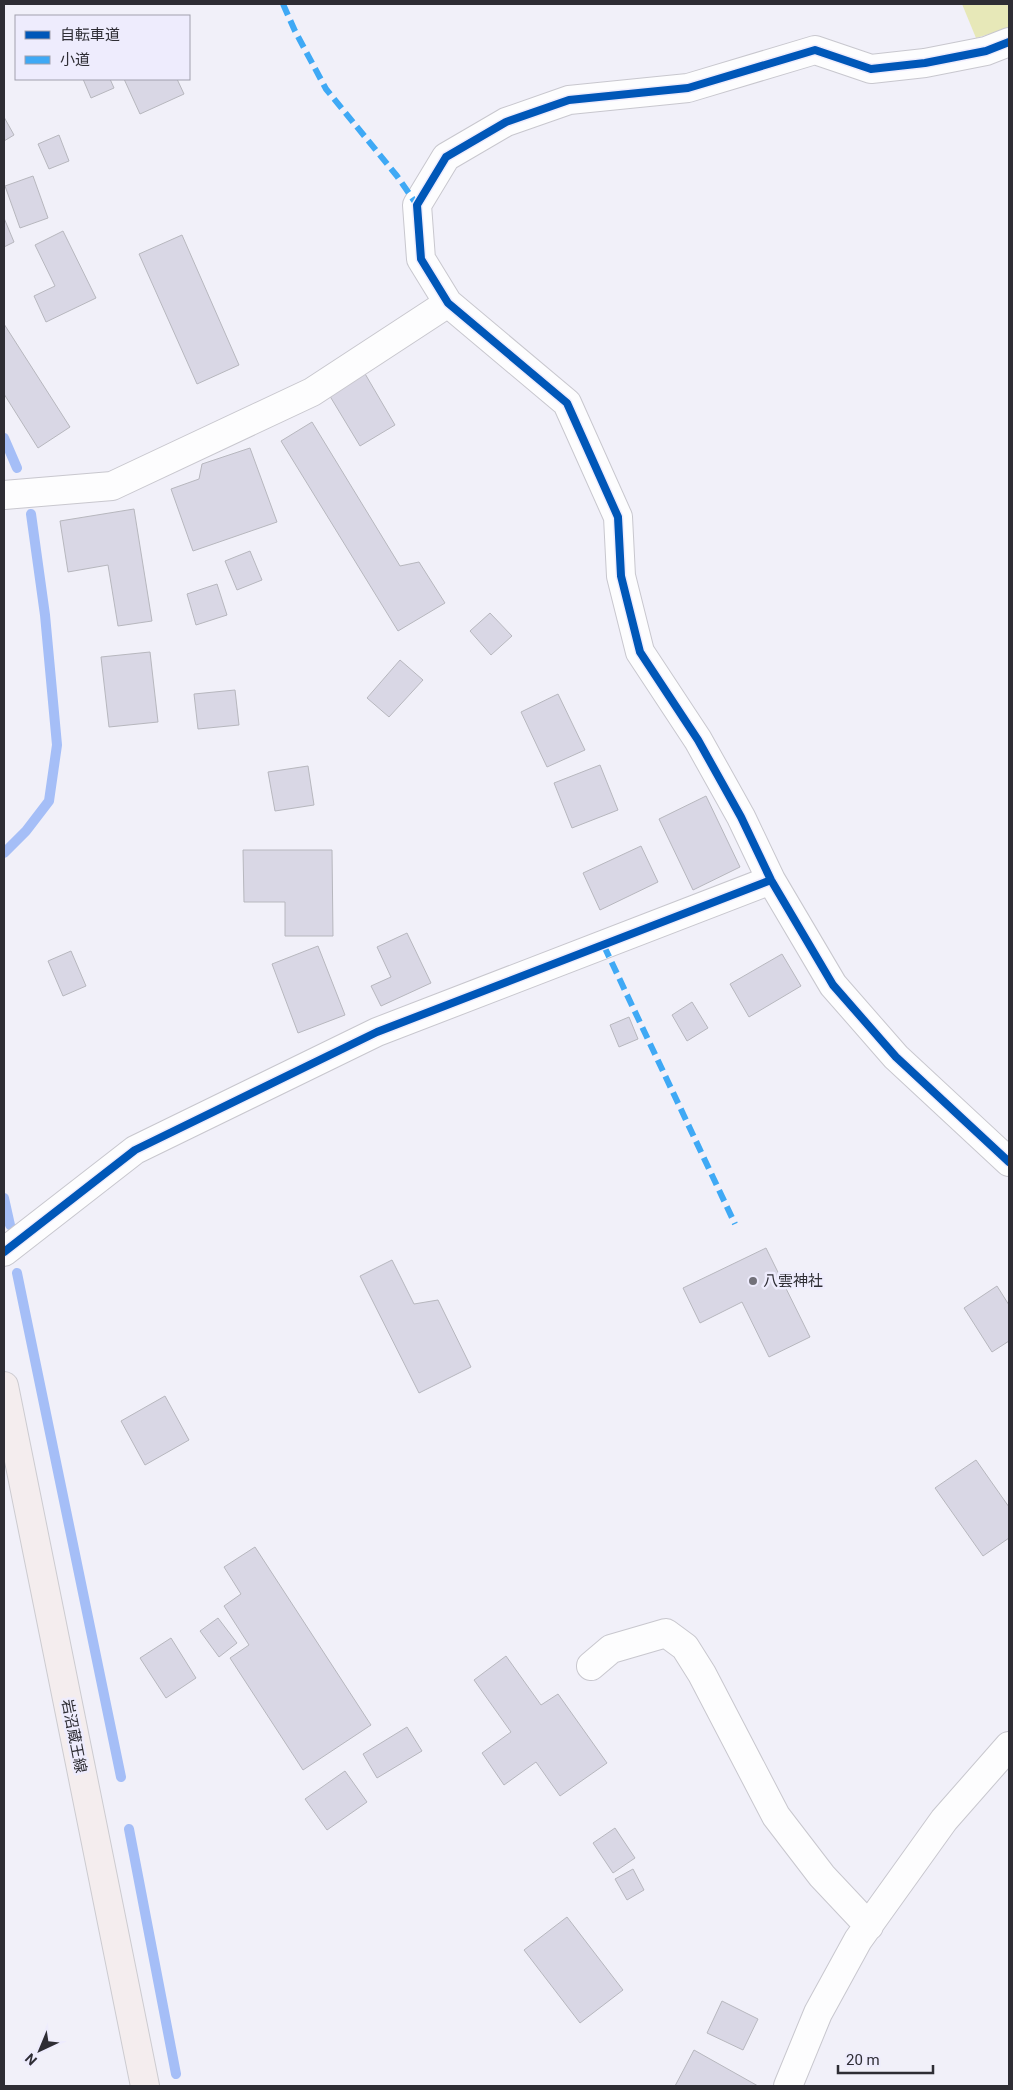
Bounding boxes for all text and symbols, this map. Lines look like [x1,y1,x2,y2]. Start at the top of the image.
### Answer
legend [15,15,190,80]
text: 自転車道 [60,26,120,44]
text: 小道 [60,51,90,69]
place label: 八雲神社 [763,1272,823,1290]
marker: 八雲神社 [747,1275,759,1287]
street label: 岩沼蔵王線 [58,1697,90,1775]
north arrow [15,2025,65,2075]
scale bar [838,2042,933,2074]
text: N [22,2050,40,2069]
text: 20 m [846,2051,880,2069]

